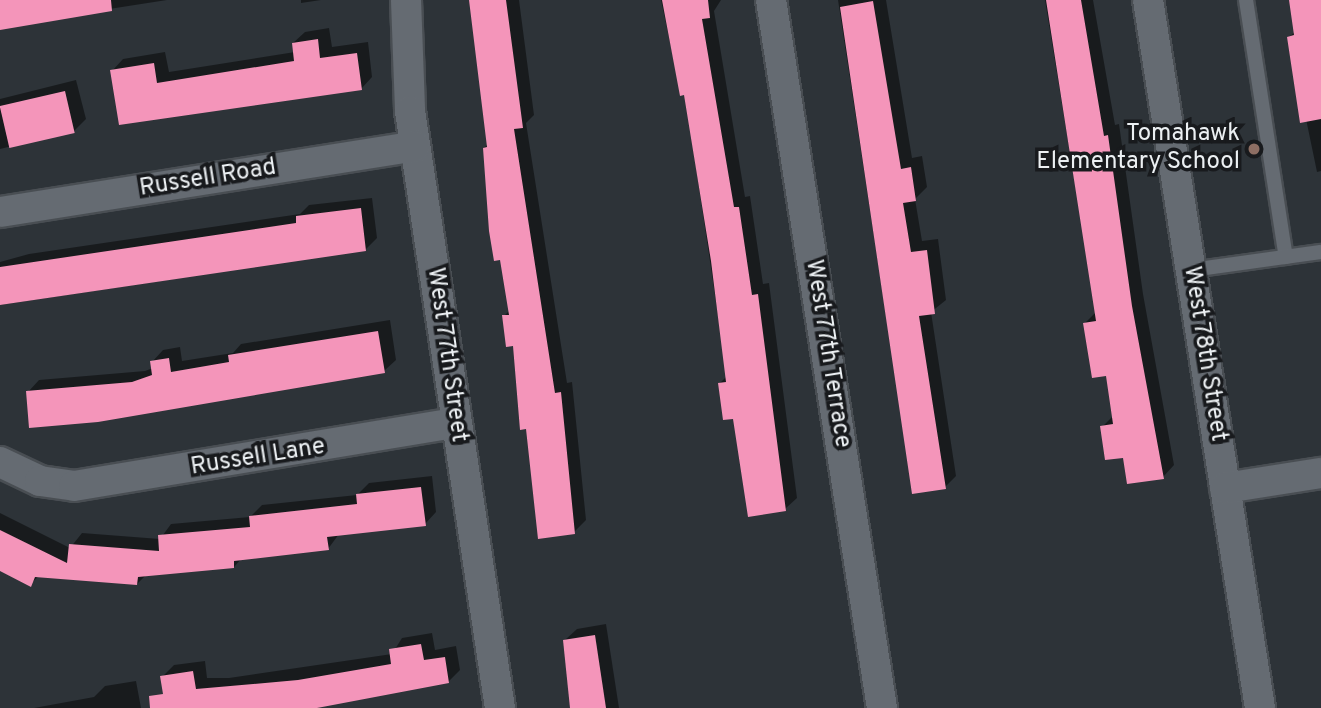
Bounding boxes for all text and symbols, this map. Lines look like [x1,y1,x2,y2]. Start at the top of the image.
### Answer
place label: Tomahawk Elementary School [1036,121,1240,177]
marker: Tomahawk Elementary School [1246,141,1262,157]
street label: Russell Road [138,154,278,204]
street label: West 77th Terrace [798,257,856,451]
street label: West 78th Street [1176,264,1232,444]
street label: West 77th Street [419,265,473,445]
street label: Russell Lane [189,433,327,483]

